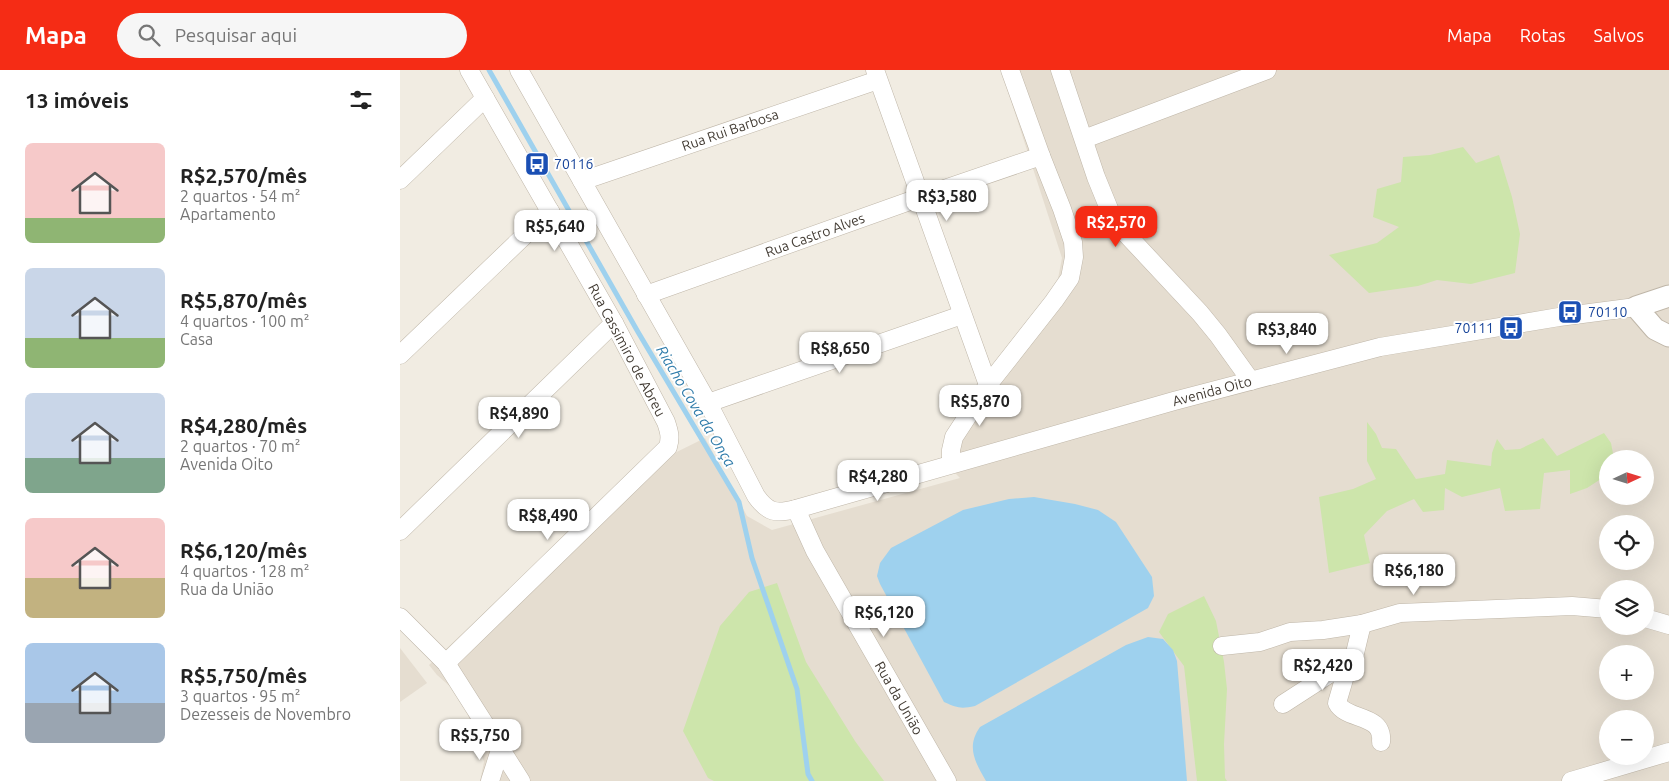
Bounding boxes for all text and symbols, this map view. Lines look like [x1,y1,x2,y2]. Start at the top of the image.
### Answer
search box [117,13,467,58]
icon: search [135,21,163,49]
text: Mapa [25,22,87,49]
text: Pesquisar aqui [175,24,297,46]
text: Mapa [1447,25,1492,45]
text: Rotas [1520,25,1566,45]
text: Salvos [1594,25,1644,45]
icon: filters [347,86,375,114]
text: 13 imóveis [25,88,129,112]
street label: Rua Rui Barbosa [679,106,781,154]
bus stop icon: 70116 [524,151,550,177]
place label: 70116 [554,156,594,172]
icon: home [65,163,125,223]
text: R$2,570/mês [180,163,307,187]
pin: R$3,580 [901,180,993,222]
text: 2 quartos · 54 m² [180,187,301,205]
text: R$3,580 [917,187,977,205]
text: Apartamento [180,205,276,223]
pin: R$2,570 [1070,206,1162,248]
pin: R$5,640 [509,210,601,252]
street label: Rua Castro Alves [763,210,867,260]
text: R$2,570 [1086,213,1146,231]
text: R$5,640 [525,217,585,235]
street label: Rua Cassimiro de Abreu [585,281,669,419]
icon: home [65,288,125,348]
text: R$5,870/mês [180,288,307,312]
bus stop icon: 70110 [1557,299,1583,325]
place label: 70110 [1588,304,1628,320]
text: 4 quartos · 100 m² [180,312,310,330]
pin: R$3,840 [1241,312,1333,355]
bus stop icon: 70111 [1498,315,1524,341]
text: R$3,840 [1257,320,1317,338]
place label: 70111 [1455,320,1494,336]
text: Casa [180,330,213,348]
pin: R$8,650 [794,332,886,374]
text: R$8,650 [810,339,870,357]
water label: Riacho Cova da Onça [653,342,739,470]
street label: Avenida Oito [1171,373,1253,409]
pin: R$5,870 [934,384,1026,427]
text: R$5,870 [950,392,1010,410]
pin: R$4,890 [473,396,565,439]
text: R$4,890 [489,404,549,422]
icon: home [65,413,125,473]
text: R$4,280/mês [180,413,307,437]
text: 2 quartos · 70 m² [180,437,301,455]
north arrow [1599,450,1654,505]
map controls [1599,450,1654,765]
text: Avenida Oito [180,455,273,473]
pin: R$4,280 [832,460,924,502]
text: R$4,280 [848,467,908,485]
pin: R$8,490 [502,498,594,541]
text: R$8,490 [518,506,578,524]
button: locate [1599,515,1654,570]
icon: home [65,538,125,598]
text: R$6,120/mês [180,538,307,562]
pin: R$6,180 [1368,554,1460,596]
text: R$6,180 [1384,561,1444,579]
text: 4 quartos · 128 m² [180,562,310,580]
text: Rua da União [180,580,274,598]
button: layers [1599,580,1654,635]
pin: R$6,120 [838,596,930,638]
text: R$6,120 [854,603,914,621]
button: + [1599,645,1654,700]
pin: R$2,420 [1277,648,1369,691]
text: R$2,420 [1293,656,1353,674]
street label: Rua da União [872,658,926,738]
icon: home [65,663,125,723]
text: R$5,750/mês [180,663,307,687]
text: 3 quartos · 95 m² [180,687,301,705]
text: Dezesseis de Novembro [180,705,351,723]
button: − [1599,710,1654,765]
pin: R$5,750 [434,718,526,761]
text: R$5,750 [450,726,510,744]

